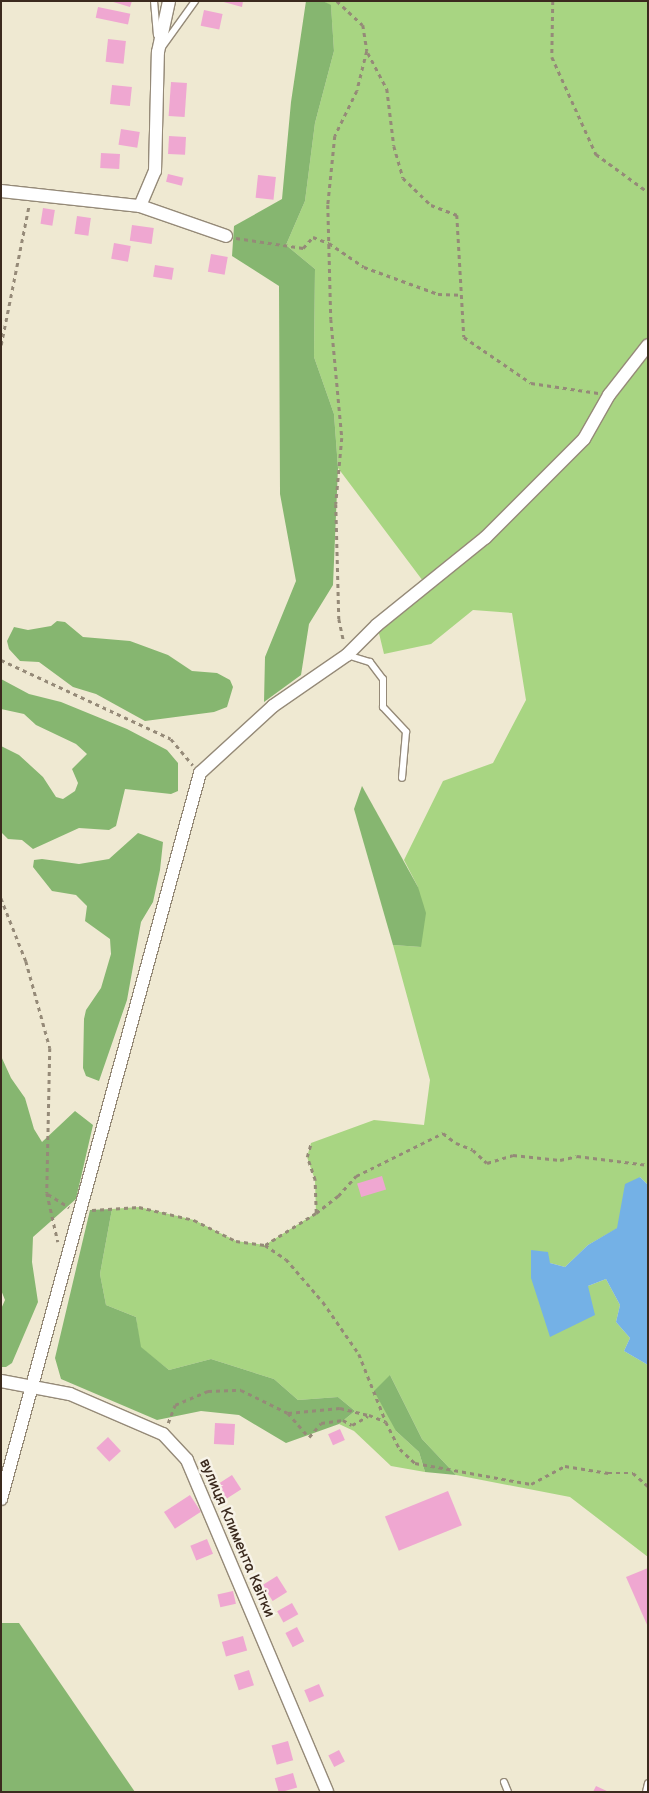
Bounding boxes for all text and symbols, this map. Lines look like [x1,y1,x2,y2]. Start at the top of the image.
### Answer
street label: вулиця Климента Квітки [195,1456,279,1620]

